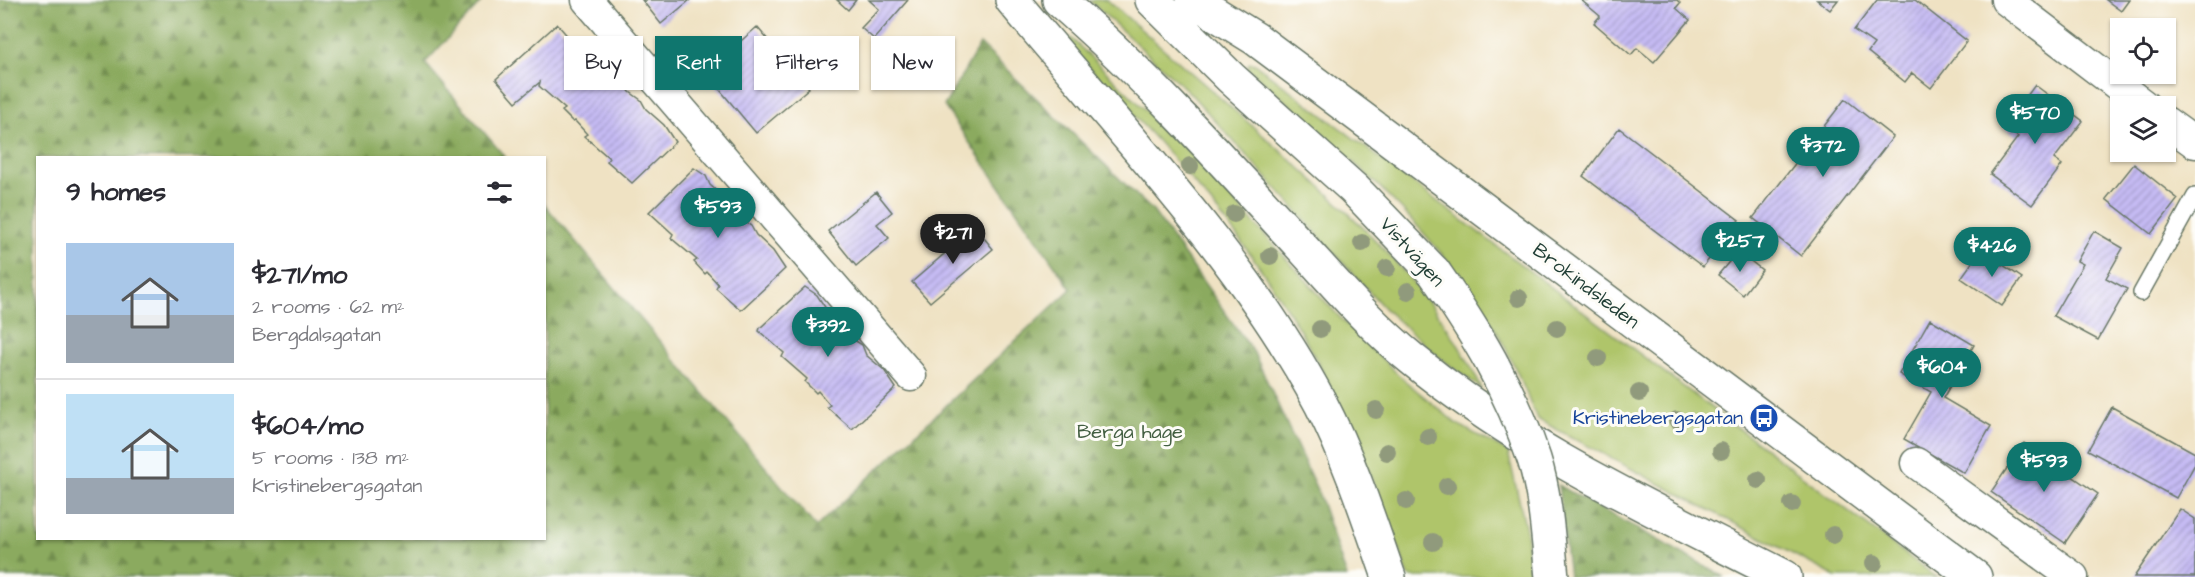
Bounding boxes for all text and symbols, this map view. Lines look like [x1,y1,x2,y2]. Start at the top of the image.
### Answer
map controls [2110,18,2176,162]
button: locate [2110,18,2176,84]
chip: Buy [564,36,643,90]
chip: Rent [655,36,742,90]
chip: Filters [754,36,859,90]
chip: New [871,36,955,90]
pin: $570 [1999,94,2071,145]
button: layers [2110,96,2176,162]
text: $570 [2010,99,2060,127]
pin: $372 [1787,127,1859,178]
text: $372 [1800,132,1846,160]
text: 9 homes [66,174,166,210]
icon: filters [483,176,516,209]
pin: $593 [682,188,754,239]
text: $593 [695,193,741,221]
street label: Vistvägen [1372,211,1451,294]
pin: $271 [917,214,989,265]
text: $271 [934,219,972,247]
pin: $257 [1704,222,1776,273]
text: $257 [1715,227,1765,255]
pin: $426 [1956,227,2028,278]
text: $426 [1968,232,2016,260]
street label: Brokindsleden [1527,237,1645,335]
text: $271/mo [252,257,347,293]
icon: home [114,267,186,339]
text: 2 rooms · 62 m² [252,293,404,321]
pin: $392 [792,307,864,358]
text: $392 [806,312,850,340]
text: Bergdalsgatan [252,321,381,349]
pin: $604 [1906,348,1978,399]
text: $604 [1917,353,1967,381]
bus stop icon: Kristinebergsgatan [1748,402,1780,434]
place label: Kristinebergsgatan [1573,404,1743,433]
text: $604/mo [252,408,364,444]
icon: home [114,418,186,490]
park label: Berga hage [1077,418,1183,447]
pin: $593 [2008,442,2080,493]
text: 5 rooms · 138 m² [252,444,409,472]
text: $593 [2021,447,2067,475]
text: Kristinebergsgatan [252,472,422,500]

